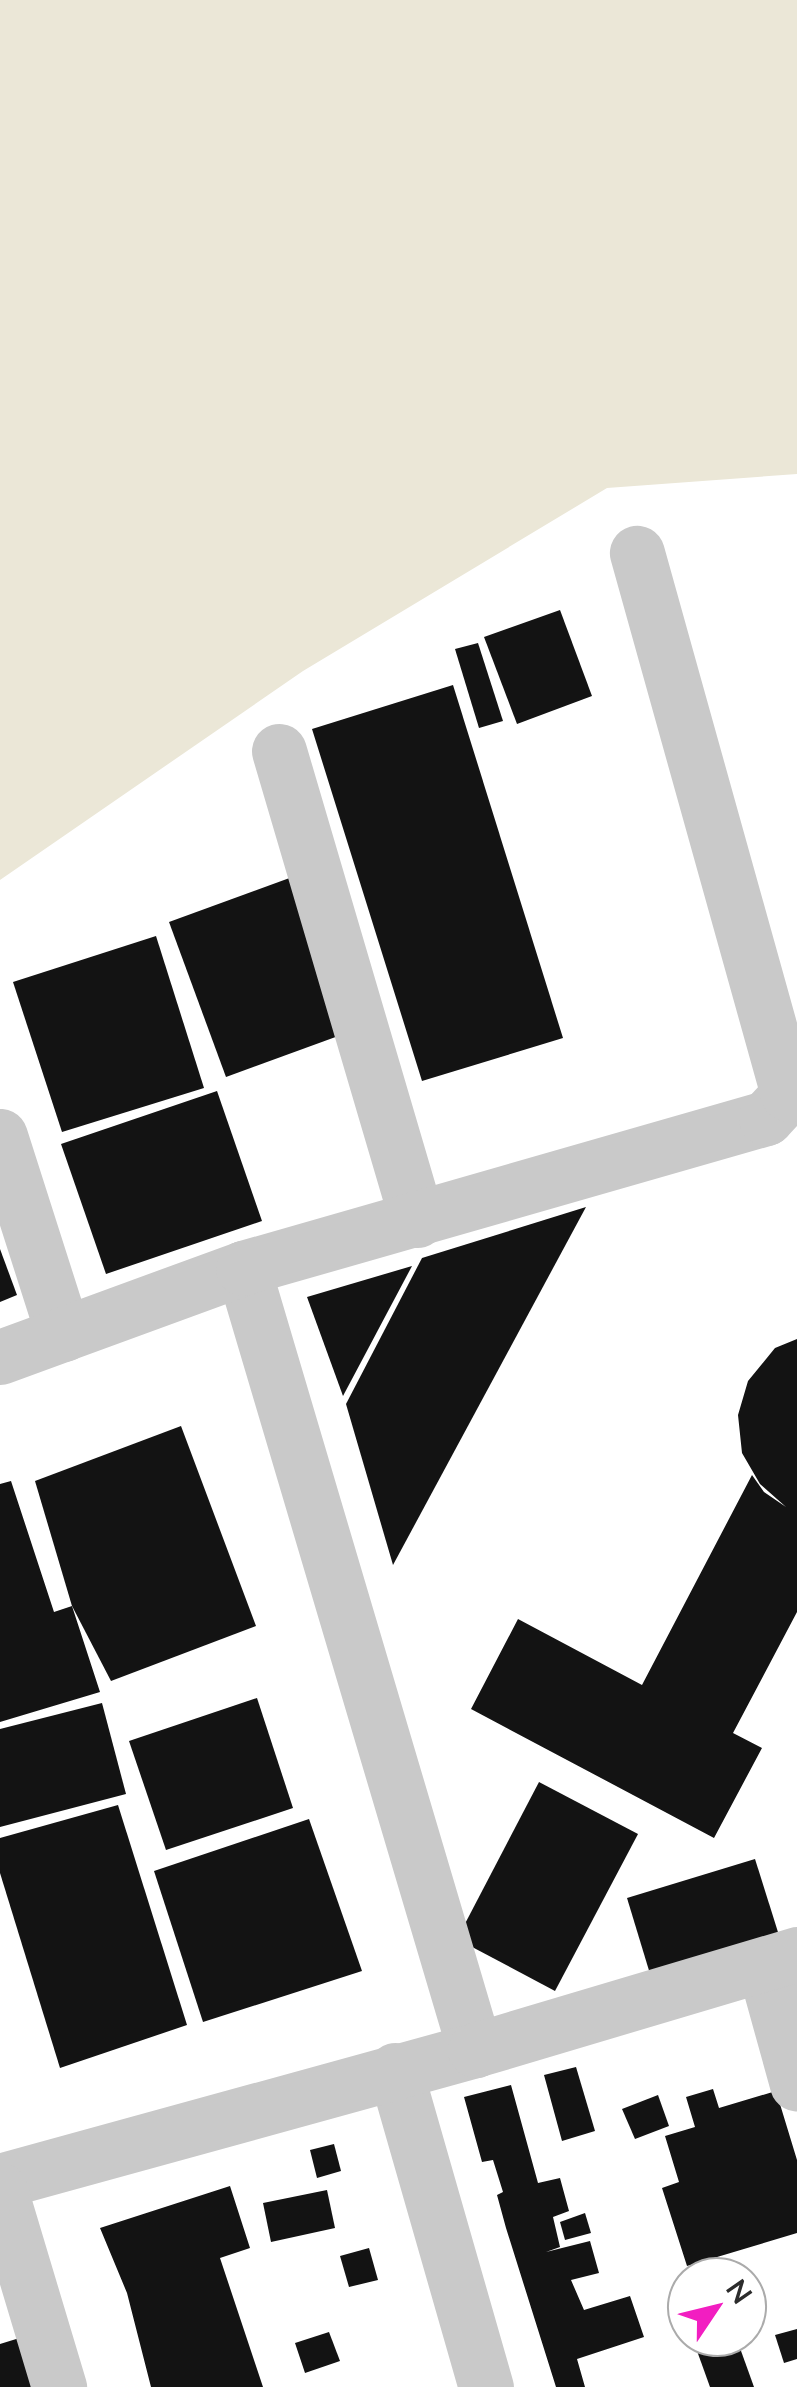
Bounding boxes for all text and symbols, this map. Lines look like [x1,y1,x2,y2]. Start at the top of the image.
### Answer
north arrow [667,2257,767,2357]
text: N [720,2272,760,2310]

